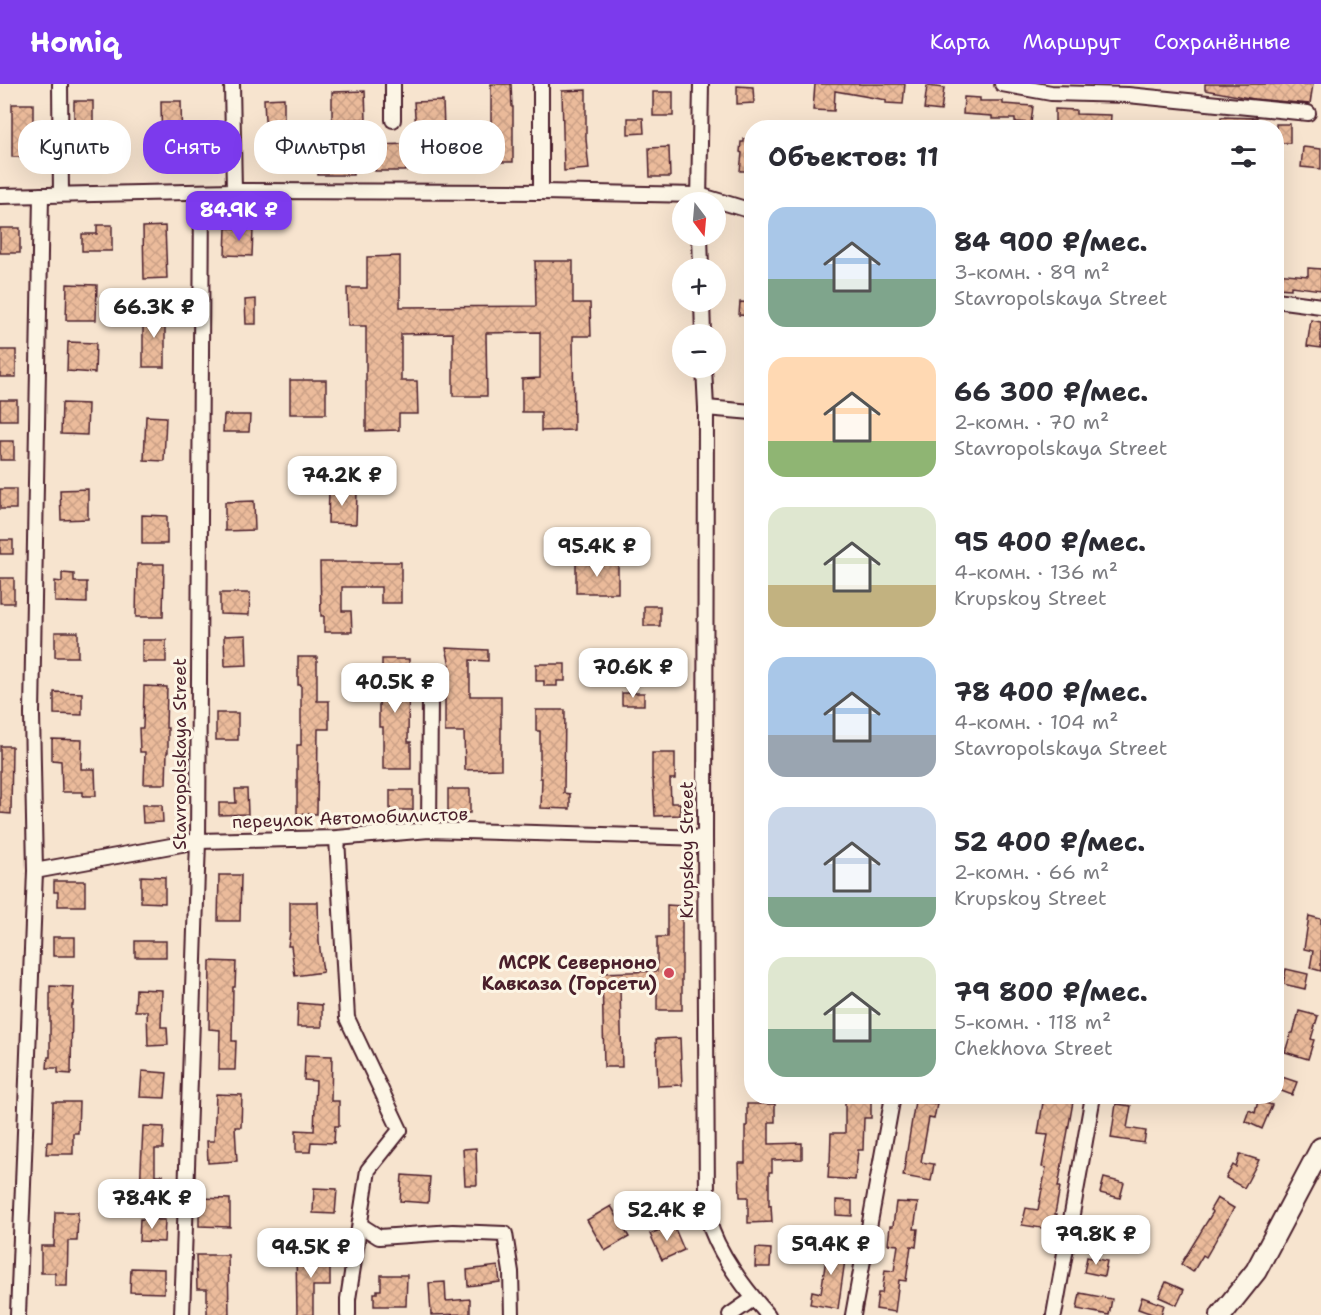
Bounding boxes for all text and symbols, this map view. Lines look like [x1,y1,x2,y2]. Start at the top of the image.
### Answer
text: Homiq [30,23,120,61]
text: Карта [930,28,990,56]
text: Маршрут [1023,28,1121,56]
text: Сохранённые [1154,28,1291,56]
chip: Купить [18,120,131,174]
chip: Снять [143,120,242,174]
chip: Фильтры [254,120,387,174]
chip: Новое [399,120,505,174]
text: Объектов: 11 [768,139,939,174]
icon: filters [1227,140,1260,173]
pin: 84.9K ₽ [184,191,294,242]
north arrow [672,192,726,246]
map controls [672,192,726,378]
text: 84.9K ₽ [200,197,278,223]
text: 84 900 ₽/мес. [954,224,1148,259]
icon: home [816,231,888,303]
button: + [672,258,726,312]
text: 3-комн. · 89 m² [954,259,1110,285]
text: Stavropolskaya Street [954,285,1168,311]
pin: 66.3K ₽ [99,288,209,339]
text: 66.3K ₽ [113,294,195,320]
button: − [672,324,726,378]
text: 66 300 ₽/мес. [954,374,1148,409]
icon: home [816,381,888,453]
text: 2-комн. · 70 m² [954,409,1109,435]
text: Stavropolskaya Street [954,435,1168,461]
pin: 74.2K ₽ [287,456,397,507]
text: 74.2K ₽ [302,462,382,488]
text: 95 400 ₽/мес. [954,524,1146,559]
pin: 95.4K ₽ [542,527,652,578]
icon: home [816,531,888,603]
text: 95.4K ₽ [558,533,636,559]
text: 4-комн. · 136 m² [954,559,1118,585]
text: Krupskoy Street [954,585,1107,611]
pin: 70.6K ₽ [578,648,688,699]
text: 70.6K ₽ [593,654,673,680]
street label: Stavropolskaya Street [168,658,192,850]
pin: 40.5K ₽ [340,663,450,714]
text: 40.5K ₽ [355,669,435,695]
text: 78 400 ₽/мес. [954,674,1148,709]
icon: home [816,681,888,753]
text: 4-комн. · 104 m² [954,709,1118,735]
text: Stavropolskaya Street [954,735,1168,761]
street label: Krupskoy Street [675,781,699,919]
street label: переулок Автомобилистов [232,802,468,834]
text: 52 400 ₽/мес. [954,824,1145,859]
icon: home [816,831,888,903]
text: 2-комн. · 66 m² [954,859,1109,885]
text: Krupskoy Street [954,885,1107,911]
place label: МСРК Северноно Кавказа (Горсети) [482,951,657,996]
marker: МСРК Северноно Кавказа (Горсети) [662,966,676,980]
text: 79 800 ₽/мес. [954,974,1148,1009]
icon: home [816,981,888,1053]
text: 5-комн. · 118 m² [954,1009,1111,1035]
text: Chekhova Street [954,1035,1113,1061]
pin: 78.4K ₽ [97,1179,207,1230]
text: 78.4K ₽ [112,1185,192,1211]
pin: 52.4K ₽ [612,1191,722,1242]
text: 52.4K ₽ [628,1197,706,1223]
pin: 79.8K ₽ [1041,1215,1151,1266]
text: 79.8K ₽ [1055,1221,1137,1247]
pin: 59.4K ₽ [776,1225,886,1276]
pin: 94.5K ₽ [256,1228,366,1279]
text: 59.4K ₽ [792,1231,870,1257]
text: 94.5K ₽ [271,1234,351,1260]

